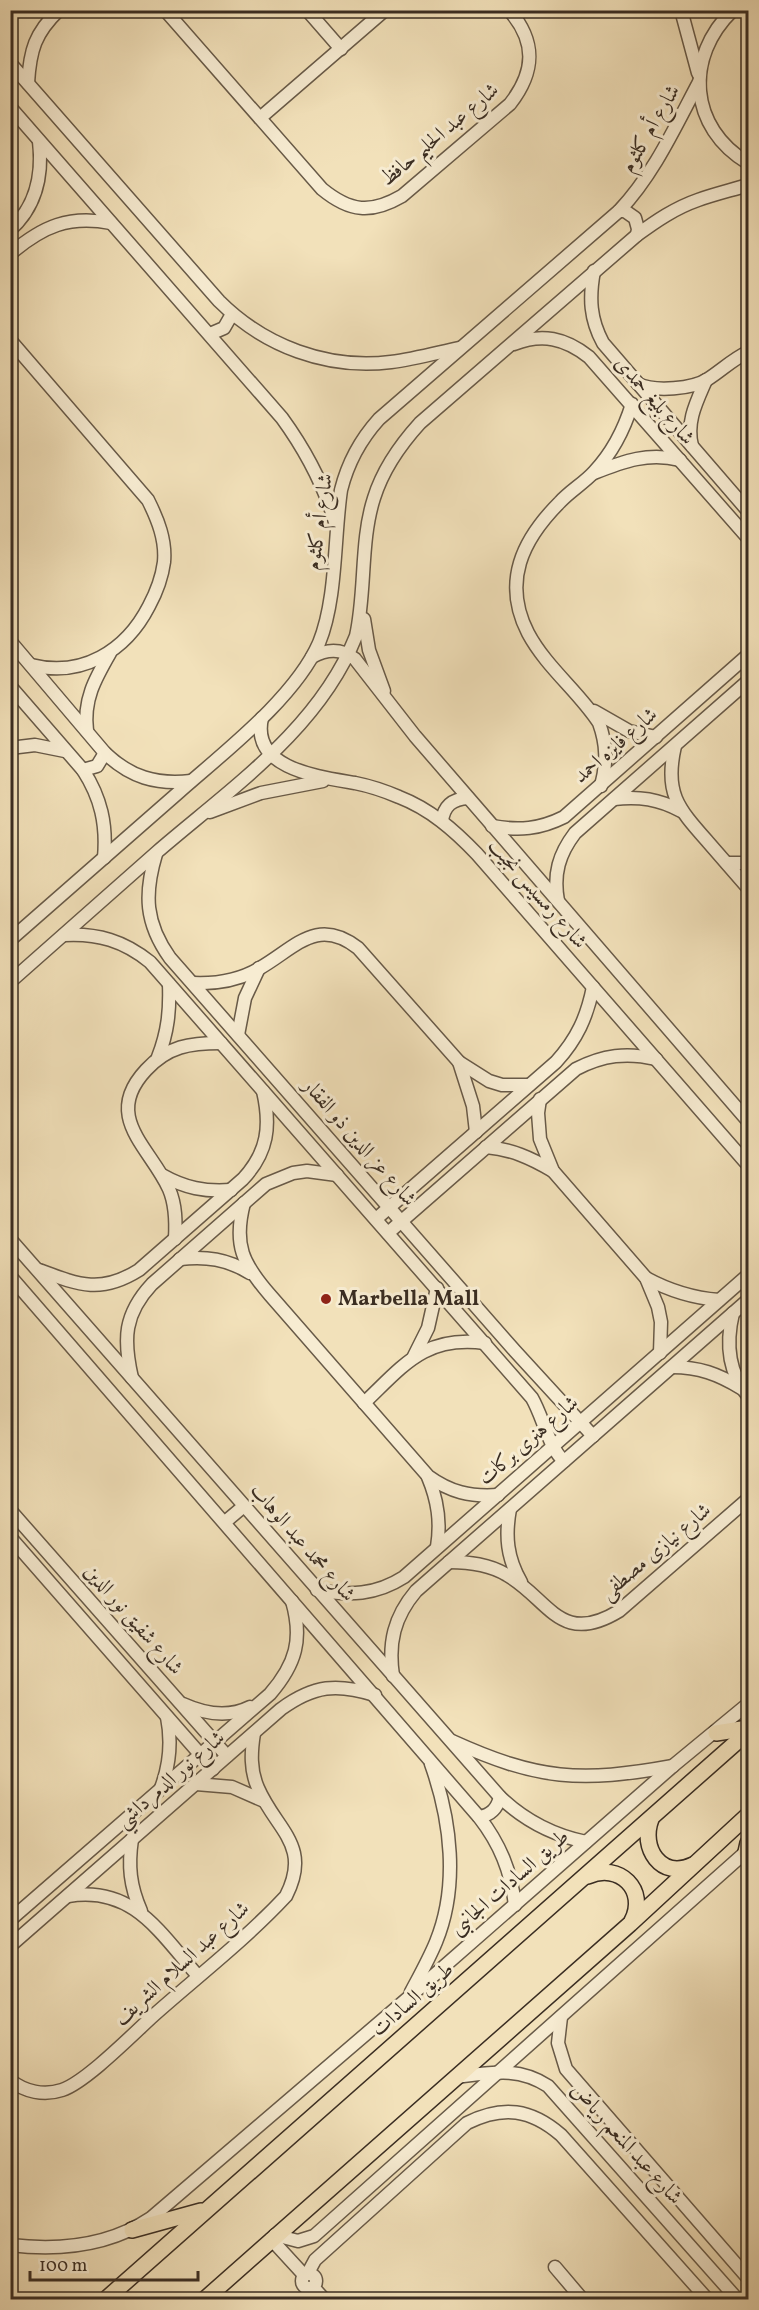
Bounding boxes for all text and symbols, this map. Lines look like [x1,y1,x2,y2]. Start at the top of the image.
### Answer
street label: شارع عبد الحليم حافظ [374,77,509,197]
street label: شارع أم كلثوم [612,79,690,179]
street label: شارع بليغ حمدى [605,350,701,454]
street label: شارع أم كلثوم [297,471,343,573]
street label: شارع فايزه احمد [567,701,666,792]
street label: شارع رمسيس نجيب [479,832,593,957]
street label: شارع عز الدين ذو الفقار [292,1071,423,1215]
place label: Marbella Mall [338,1285,479,1314]
marker: Marbella Mall [319,1292,333,1306]
street label: شارع هنرى بركات [472,1389,587,1494]
street label: شارع محمد عبد الوهاب [241,1477,362,1610]
street label: شارع نيازى مصطفى [594,1497,719,1609]
street label: شارع شفيق نور الدين [75,1558,190,1683]
street label: شارع نور الدمرداشي [110,1724,234,1839]
street label: طريق السادات الجانبى [444,1823,576,1943]
street label: شارع عبد السلام الشريف [108,1895,258,2034]
street label: طريق السادات [365,1956,461,2044]
street label: شارع عبد المنعم رياض [560,2077,689,2214]
scale bar [30,2244,198,2282]
text: 100 m [39,2254,88,2279]

